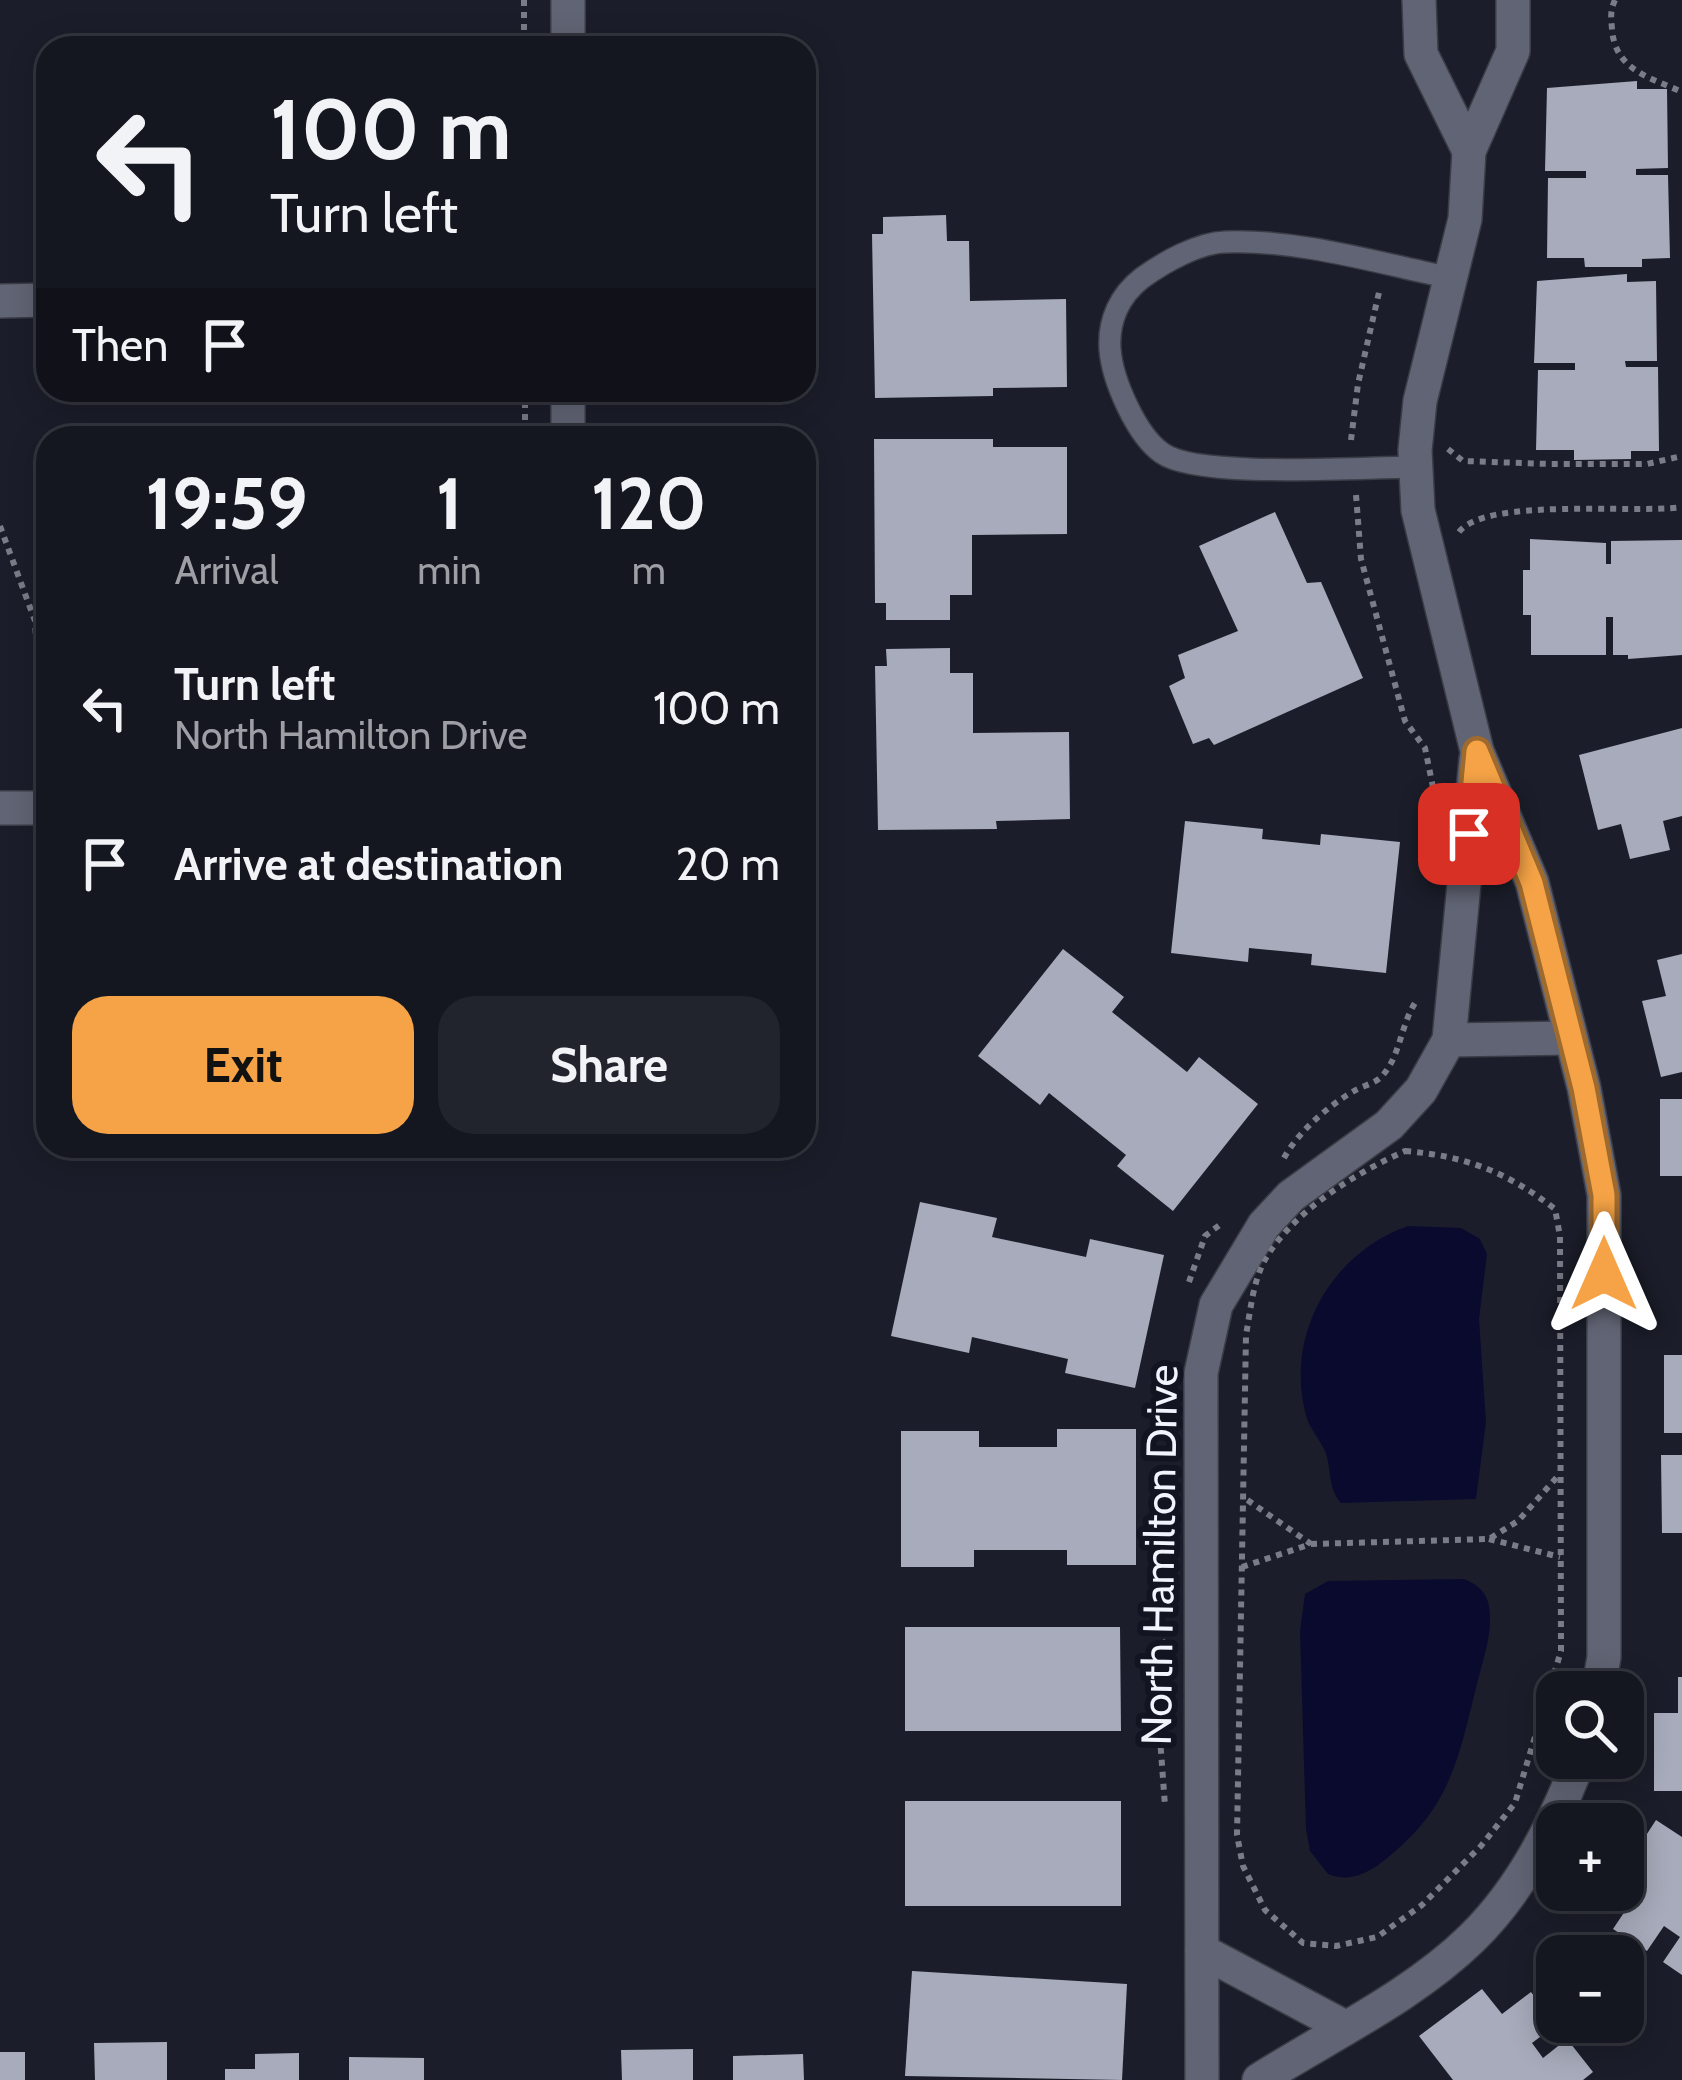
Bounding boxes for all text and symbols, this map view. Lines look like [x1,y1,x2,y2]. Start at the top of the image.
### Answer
text: 100 m [270,78,512,180]
icon: left [72,84,228,240]
text: Turn left [270,180,458,246]
icon: arrive [192,312,258,378]
text: Then [72,318,168,372]
text: 19:59 [146,460,308,547]
text: 1 [436,460,463,547]
text: 120 [591,460,706,547]
text: Arrival [175,546,279,594]
text: min [417,546,481,594]
text: m [632,546,666,594]
text: Turn left [174,657,336,711]
icon: left [72,675,138,741]
text: 100 m [653,681,780,735]
text: North Hamilton Drive [174,711,528,759]
pin [1418,783,1520,885]
icon: arrive [1436,801,1502,867]
icon: arrive [72,831,138,897]
text: Arrive at destination [174,837,563,891]
text: 20 m [675,837,780,891]
button: Exit [72,996,414,1134]
button: Share [438,996,780,1134]
position arrow [1541,1211,1667,1337]
street label: North Hamilton Drive [1130,1364,1188,1746]
map controls [1536,1671,1644,2043]
button: search [1536,1671,1644,1779]
button: + [1536,1803,1644,1911]
button: − [1536,1935,1644,2043]

